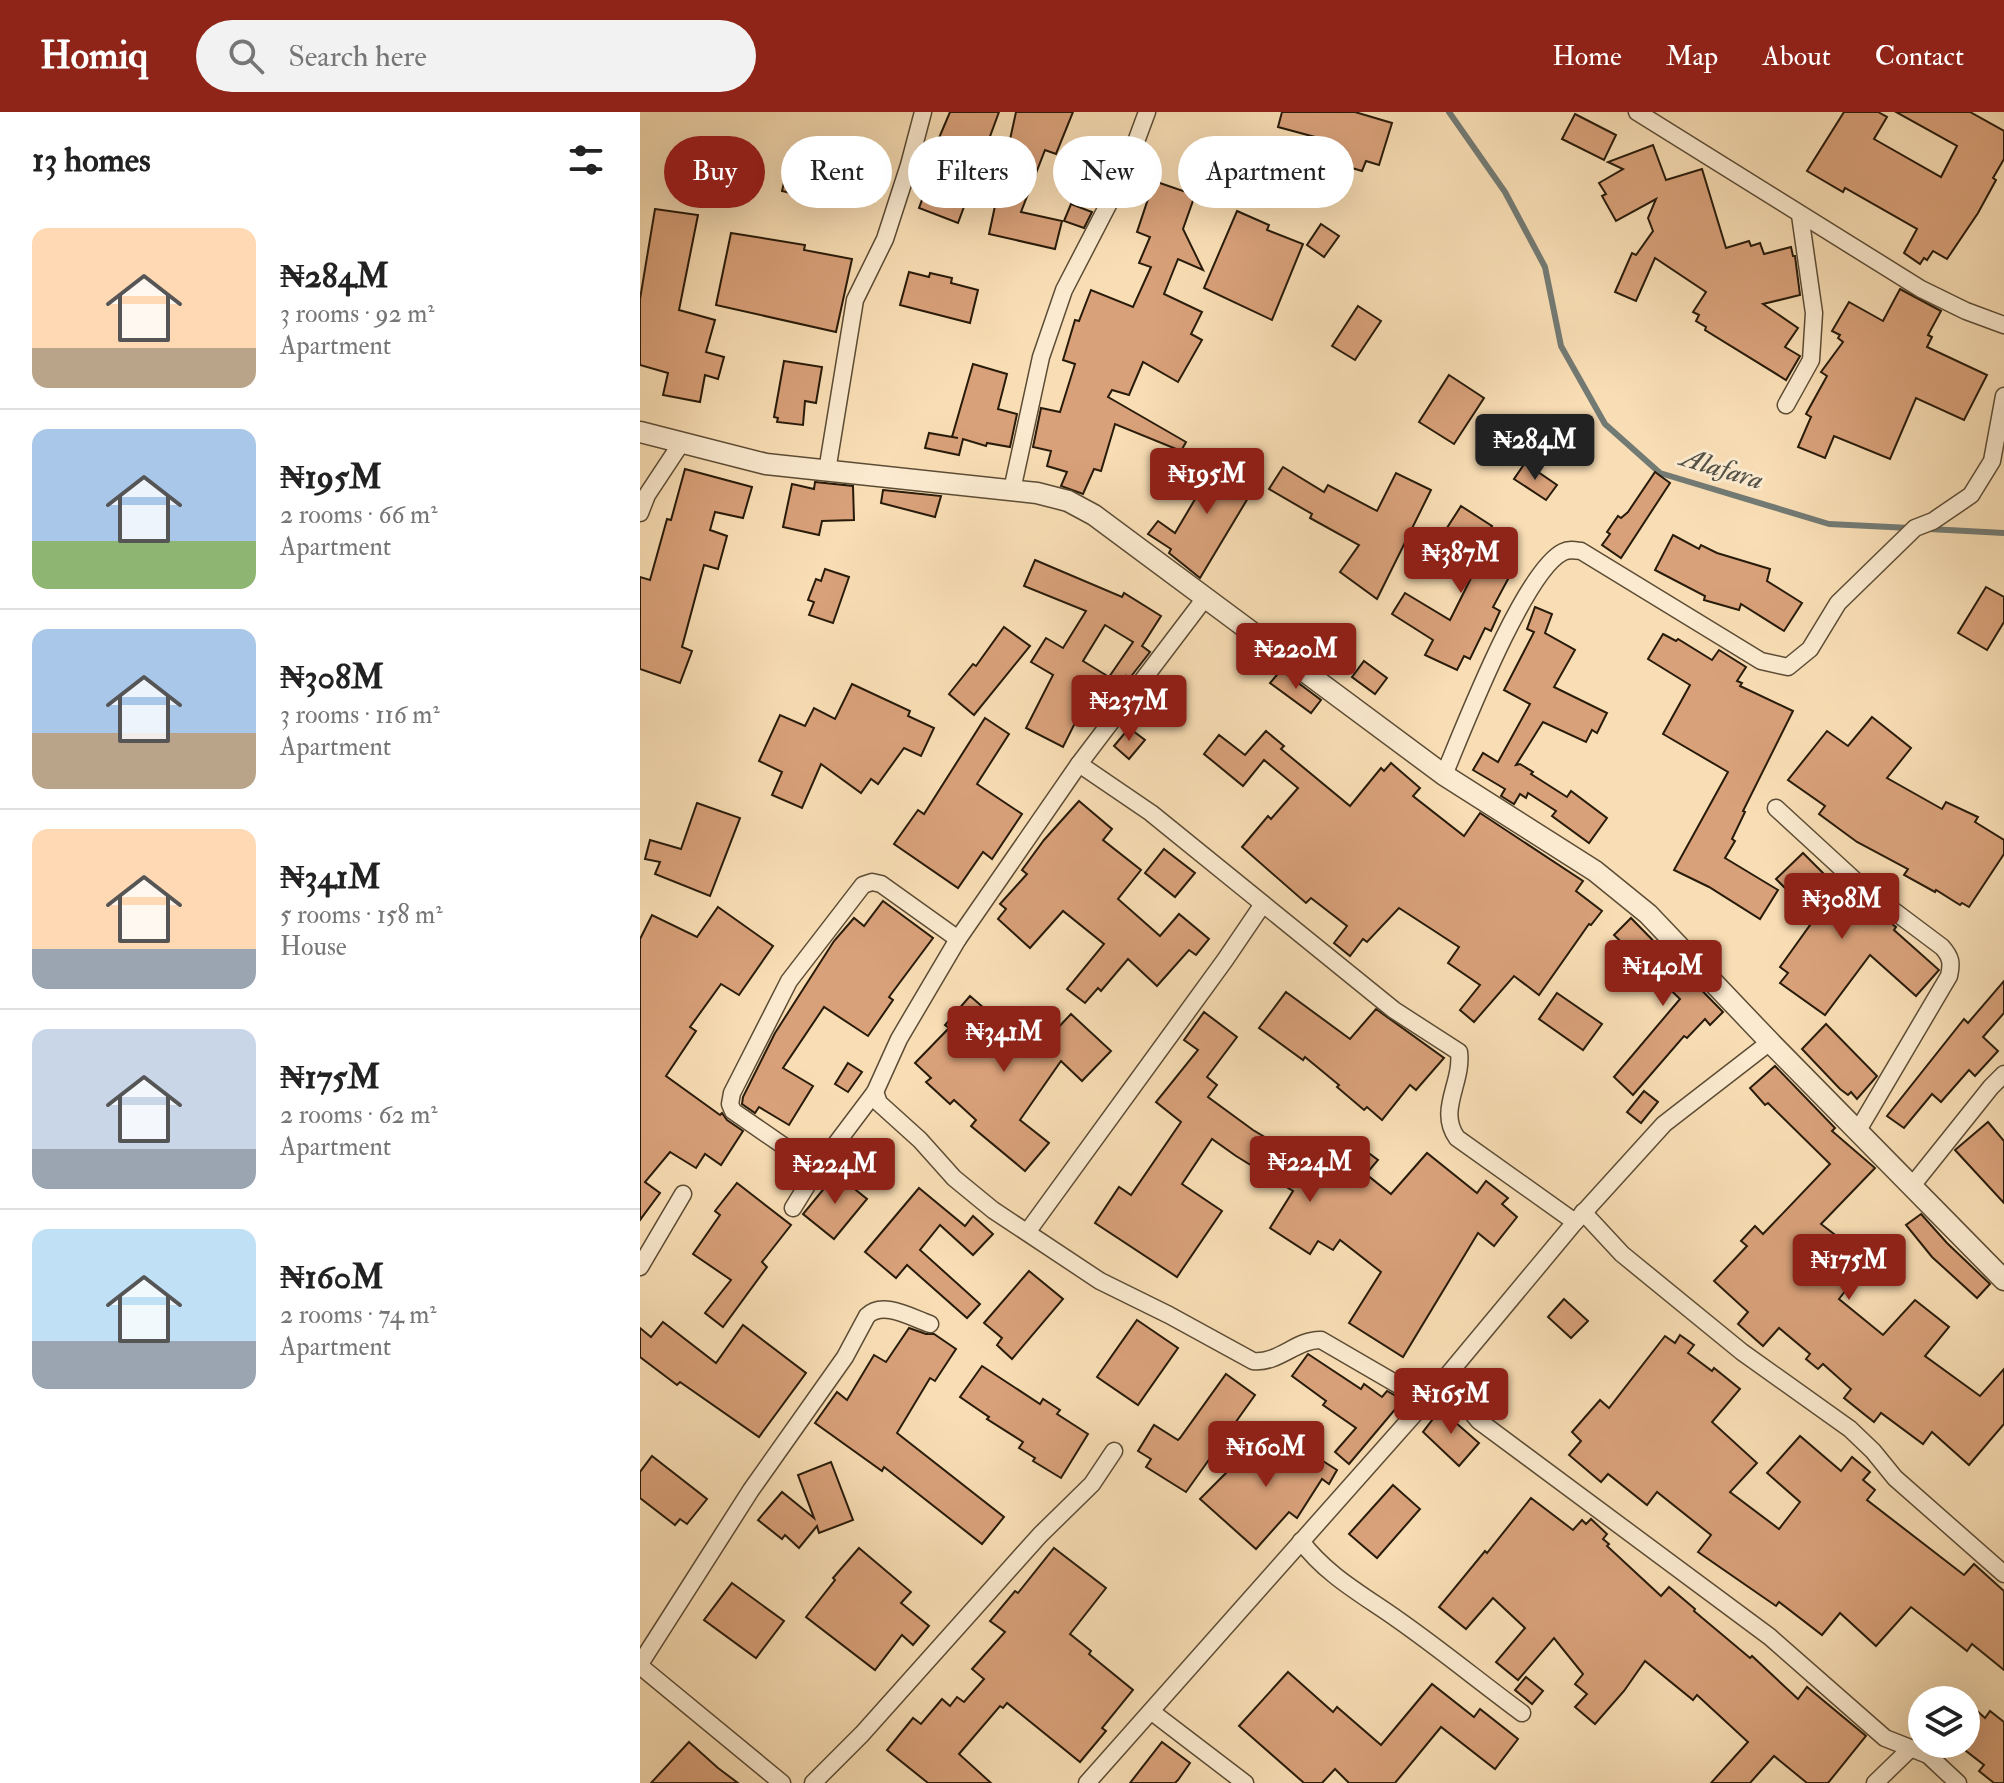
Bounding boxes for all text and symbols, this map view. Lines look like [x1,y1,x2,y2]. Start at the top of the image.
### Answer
search box [196,20,756,92]
text: Homiq [40,32,148,80]
icon: search [224,34,268,78]
text: Search here [288,38,427,75]
text: Home [1552,39,1622,74]
text: Map [1666,39,1718,74]
text: About [1762,39,1831,74]
text: Contact [1875,39,1964,74]
chip: Buy [664,136,765,208]
chip: Rent [781,136,892,208]
chip: Filters [908,136,1037,208]
chip: New [1053,136,1162,208]
chip: Apartment [1178,136,1354,208]
icon: filters [564,138,608,182]
text: 13 homes [32,139,151,182]
text: ₦284M [280,255,389,298]
icon: home [96,260,192,356]
text: 3 rooms · 92 m² [280,298,435,330]
text: Apartment [280,330,391,362]
pin: ₦284M [1479,414,1591,482]
text: ₦284M [1493,424,1577,456]
water label: Alafara [1674,439,1767,498]
pin: ₦195M [1151,448,1263,516]
text: ₦195M [280,456,382,499]
text: ₦195M [1168,458,1246,490]
icon: home [96,461,192,557]
text: 2 rooms · 66 m² [280,499,438,531]
pin: ₦387M [1405,527,1517,595]
text: Apartment [280,531,391,563]
text: ₦387M [1422,537,1500,569]
pin: ₦220M [1240,623,1352,691]
text: ₦220M [1254,633,1338,665]
text: ₦308M [280,656,384,699]
icon: home [96,661,192,757]
pin: ₦237M [1073,675,1185,743]
text: ₦237M [1089,685,1169,717]
text: 3 rooms · 116 m² [280,699,440,731]
text: Apartment [280,731,391,763]
text: ₦341M [280,856,381,899]
icon: home [96,861,192,957]
pin: ₦308M [1786,873,1898,941]
text: ₦308M [1802,883,1882,915]
text: 5 rooms · 158 m² [280,899,442,931]
text: House [280,931,347,963]
pin: ₦140M [1607,940,1719,1008]
text: ₦140M [1623,950,1703,982]
pin: ₦341M [948,1006,1060,1074]
text: ₦341M [965,1016,1043,1048]
text: ₦175M [280,1056,380,1099]
icon: home [96,1061,192,1157]
text: 2 rooms · 62 m² [280,1099,438,1131]
text: Apartment [280,1131,391,1163]
pin: ₦224M [1254,1136,1366,1204]
pin: ₦224M [779,1138,891,1206]
text: ₦224M [1268,1146,1352,1178]
text: ₦224M [793,1148,877,1180]
pin: ₦175M [1793,1234,1905,1302]
text: ₦175M [1811,1244,1887,1276]
text: ₦160M [280,1256,384,1299]
icon: home [96,1261,192,1357]
text: 2 rooms · 74 m² [280,1299,437,1331]
text: Apartment [280,1331,391,1363]
pin: ₦165M [1395,1368,1507,1436]
text: ₦165M [1412,1378,1490,1410]
pin: ₦160M [1210,1421,1322,1489]
text: ₦160M [1226,1431,1306,1463]
map controls [1908,1686,1980,1758]
button: layers [1908,1686,1980,1758]

